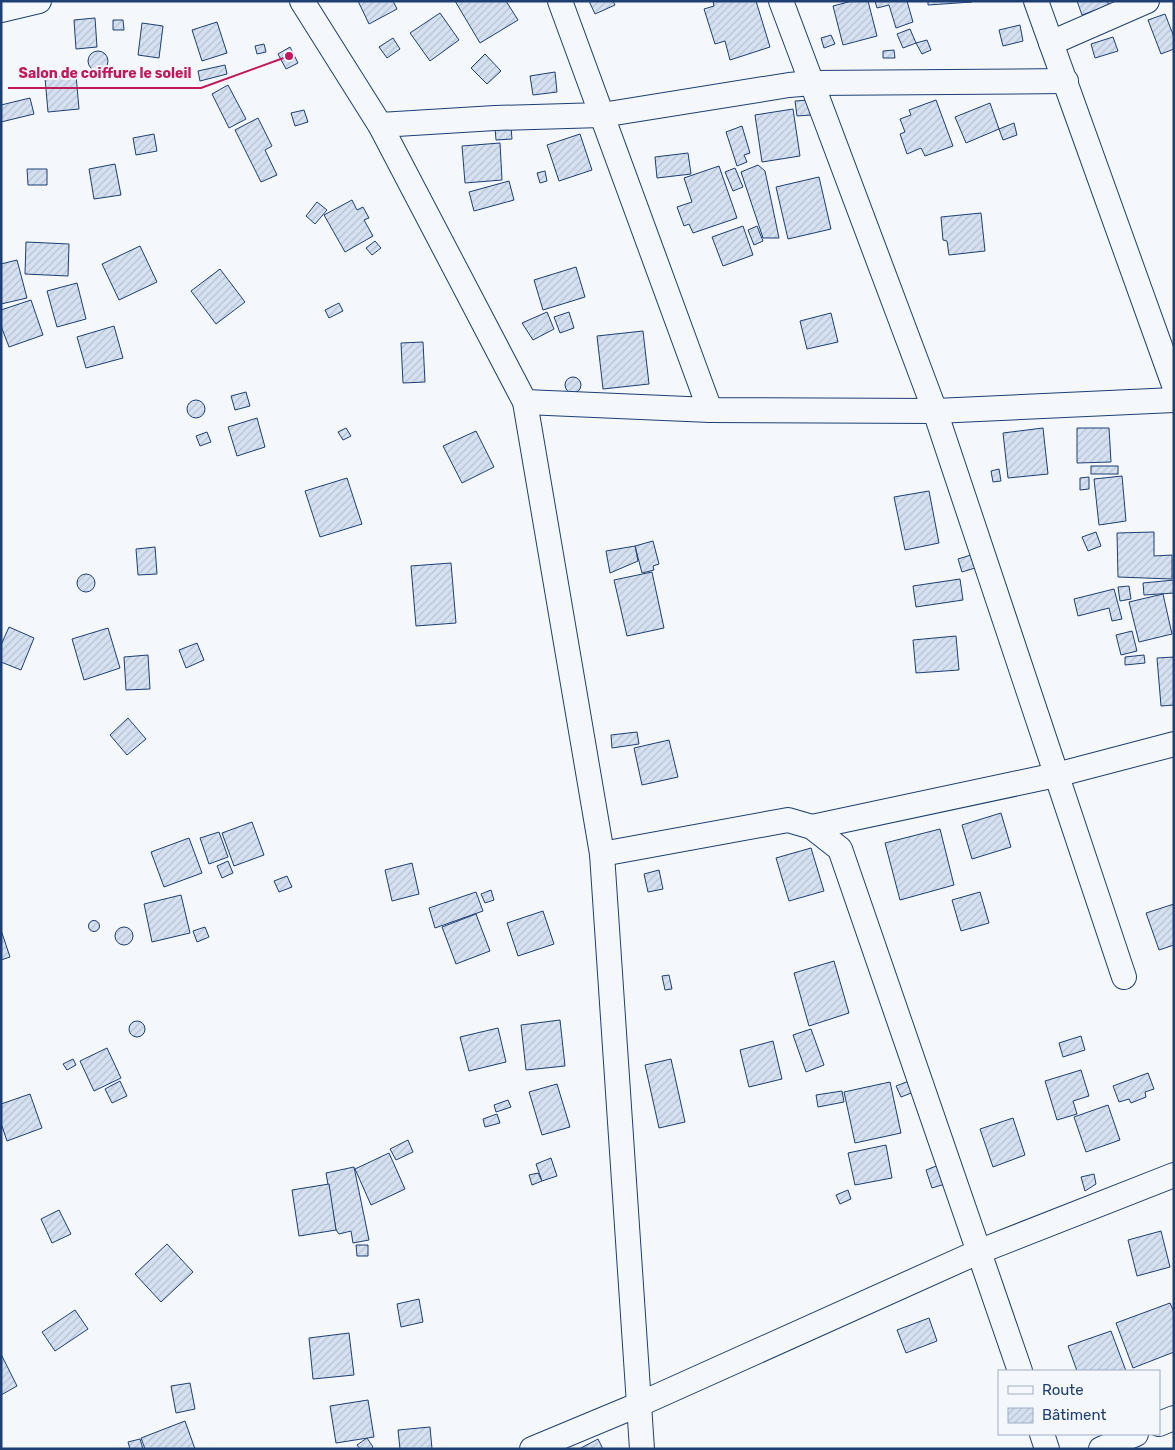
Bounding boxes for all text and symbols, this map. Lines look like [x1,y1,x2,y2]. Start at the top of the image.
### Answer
callout: Salon de coiffure le soleil [8,59,201,88]
text: Salon de coiffure le soleil [19,65,191,82]
legend [998,1370,1160,1435]
text: Route [1042,1381,1084,1399]
text: Bâtiment [1042,1406,1106,1424]

